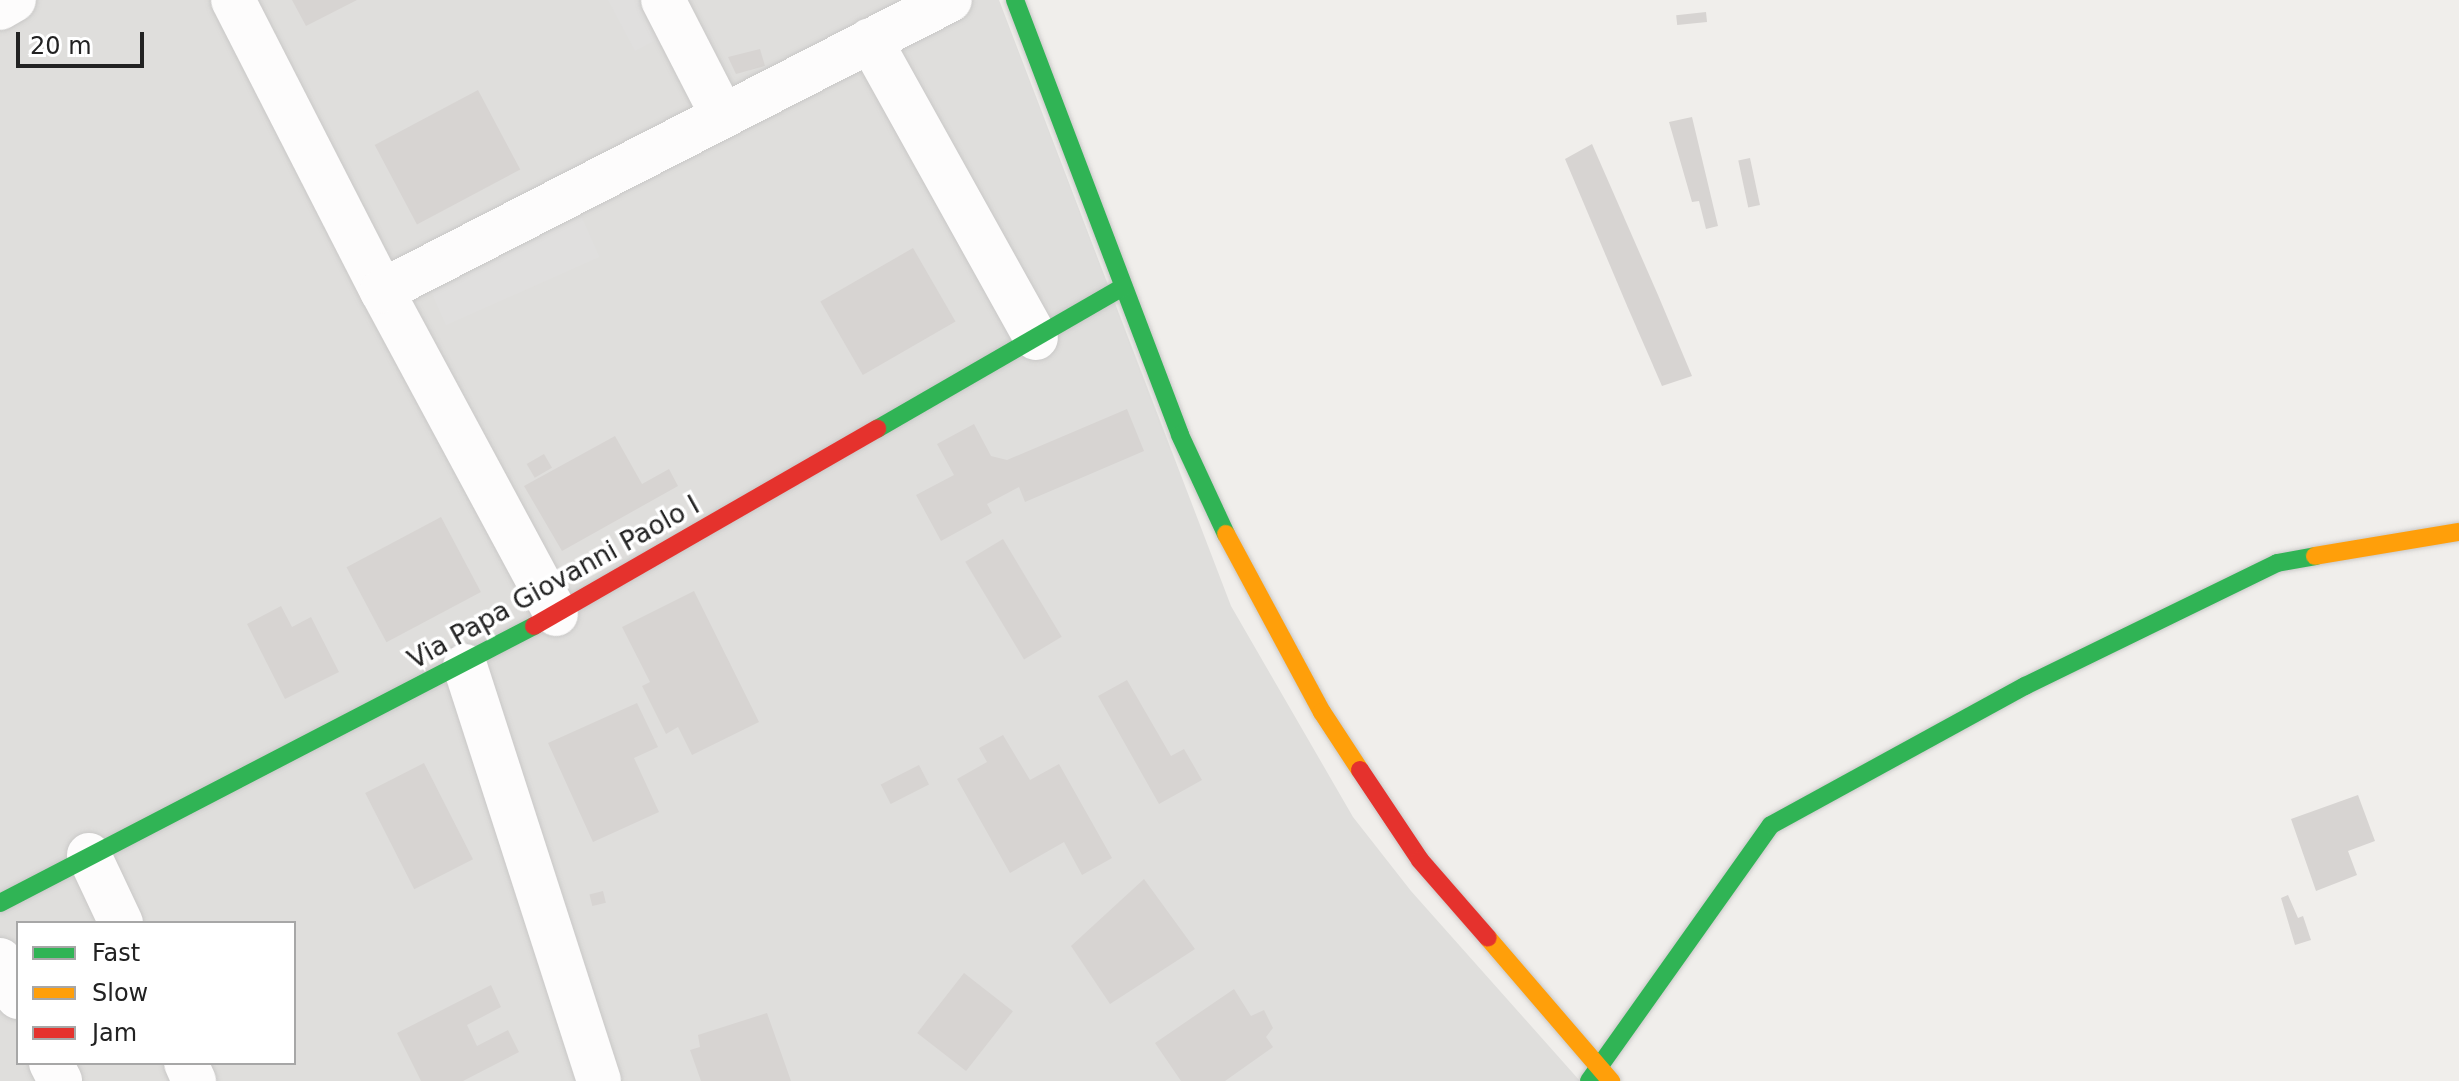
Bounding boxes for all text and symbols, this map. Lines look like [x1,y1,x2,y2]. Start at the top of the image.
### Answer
scale bar [20,16,148,66]
text: 20 m [30,32,92,60]
street label: Via Papa Giovanni Paolo I [403,490,705,676]
legend [16,921,296,1065]
text: Fast [92,939,140,967]
text: Slow [92,979,148,1007]
text: Jam [92,1019,137,1047]

